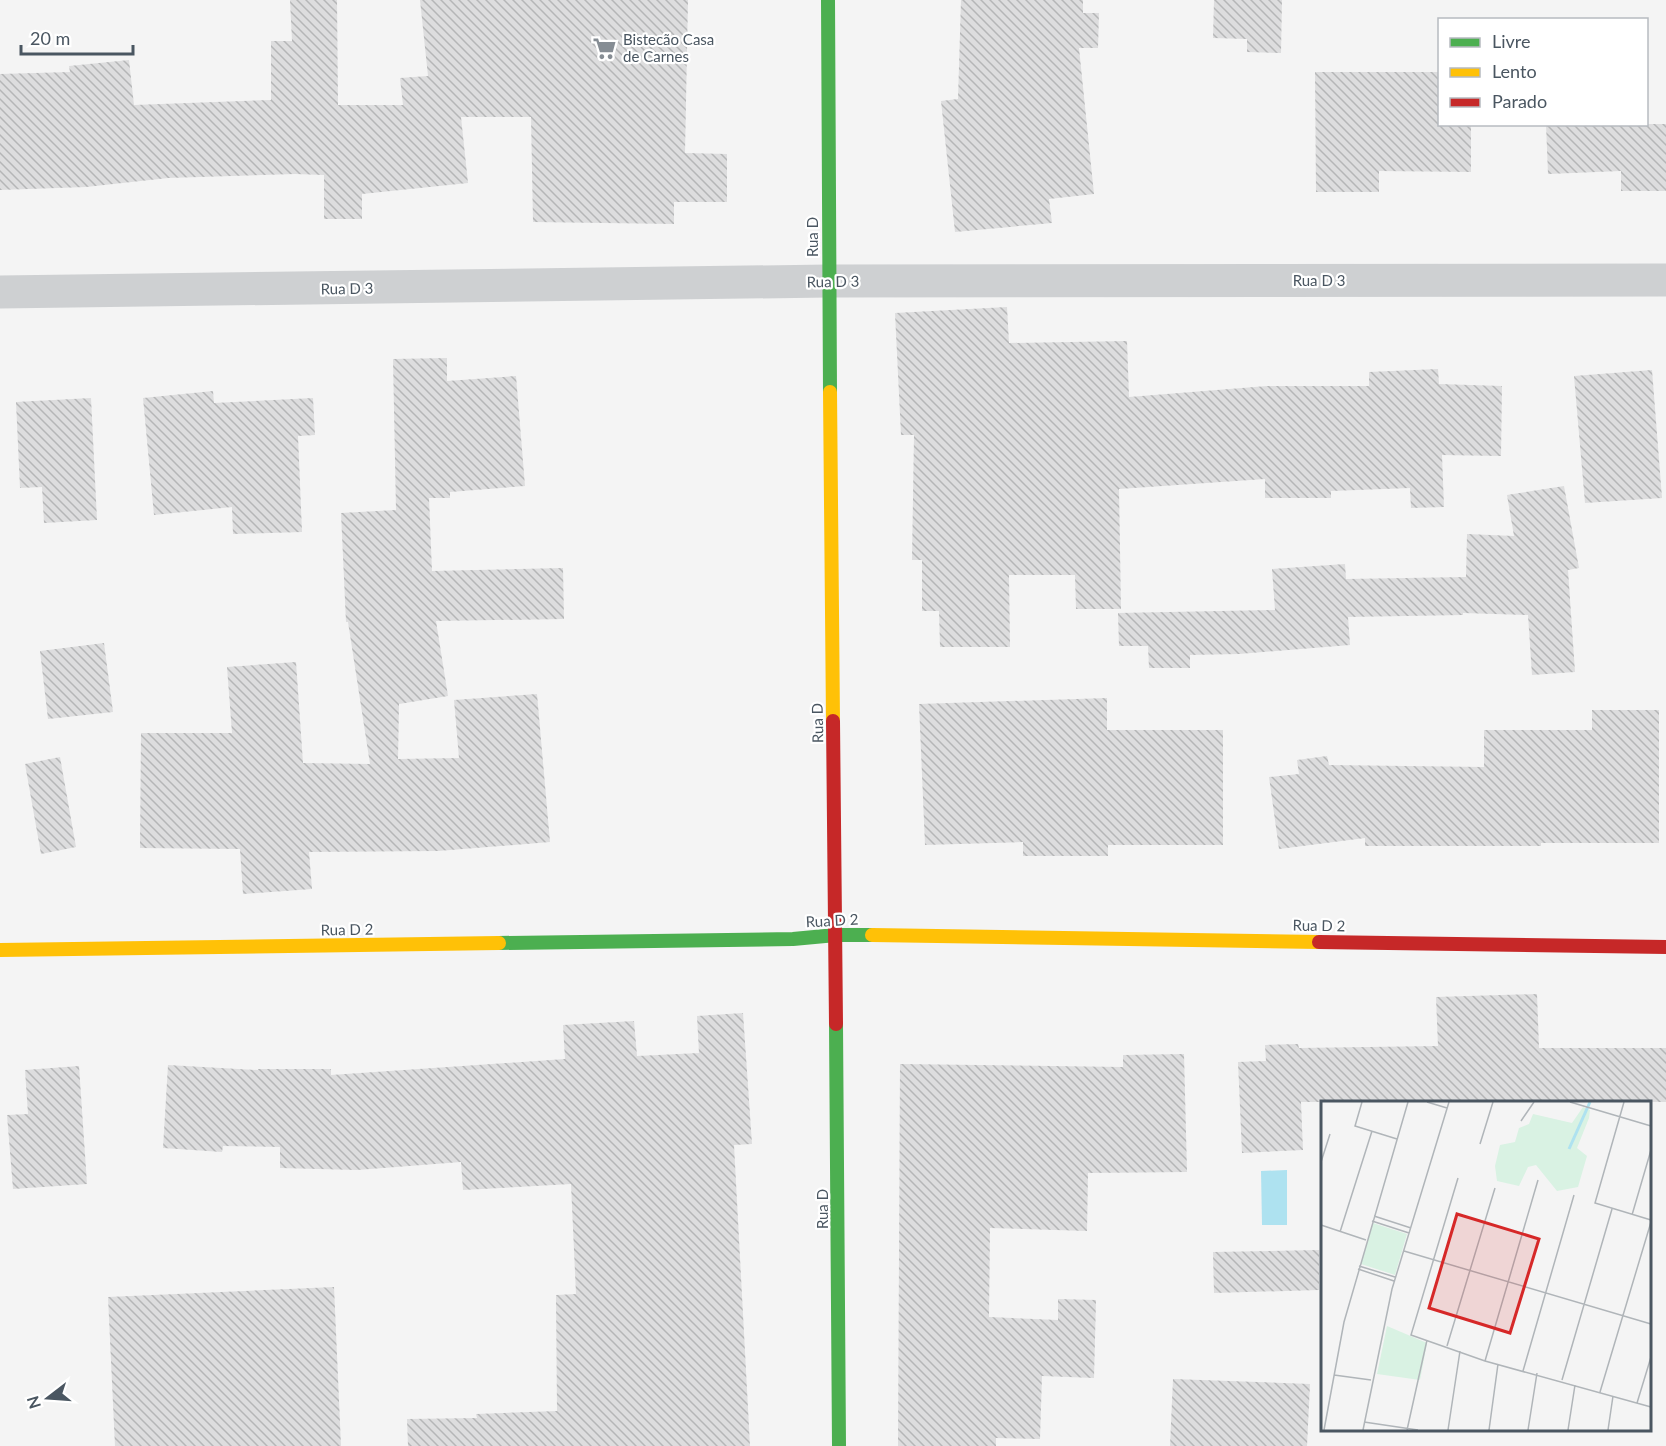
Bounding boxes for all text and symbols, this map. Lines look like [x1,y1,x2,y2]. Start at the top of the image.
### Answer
scale bar [21,18,134,56]
legend [1438,18,1648,126]
text: 20 m [30,27,70,49]
place label: Bistecão Casa de Carnes [623,30,714,65]
text: Livre [1492,30,1531,52]
supermarket icon: Bistecão Casa de Carnes [592,35,618,61]
text: Lento [1492,60,1537,82]
text: Parado [1492,90,1547,112]
street label: Rua D [803,217,821,257]
street label: Rua D 3 [1293,271,1345,289]
street label: Rua D 3 [806,272,860,290]
street label: Rua D 3 [320,279,374,297]
street label: Rua D [808,703,826,743]
street label: Rua D 2 [805,910,859,930]
street label: Rua D 2 [1292,916,1346,934]
street label: Rua D 2 [320,920,374,938]
inset map [1321,1101,1651,1431]
street label: Rua D [813,1189,831,1229]
north arrow [18,1368,78,1428]
text: N [22,1394,44,1411]

